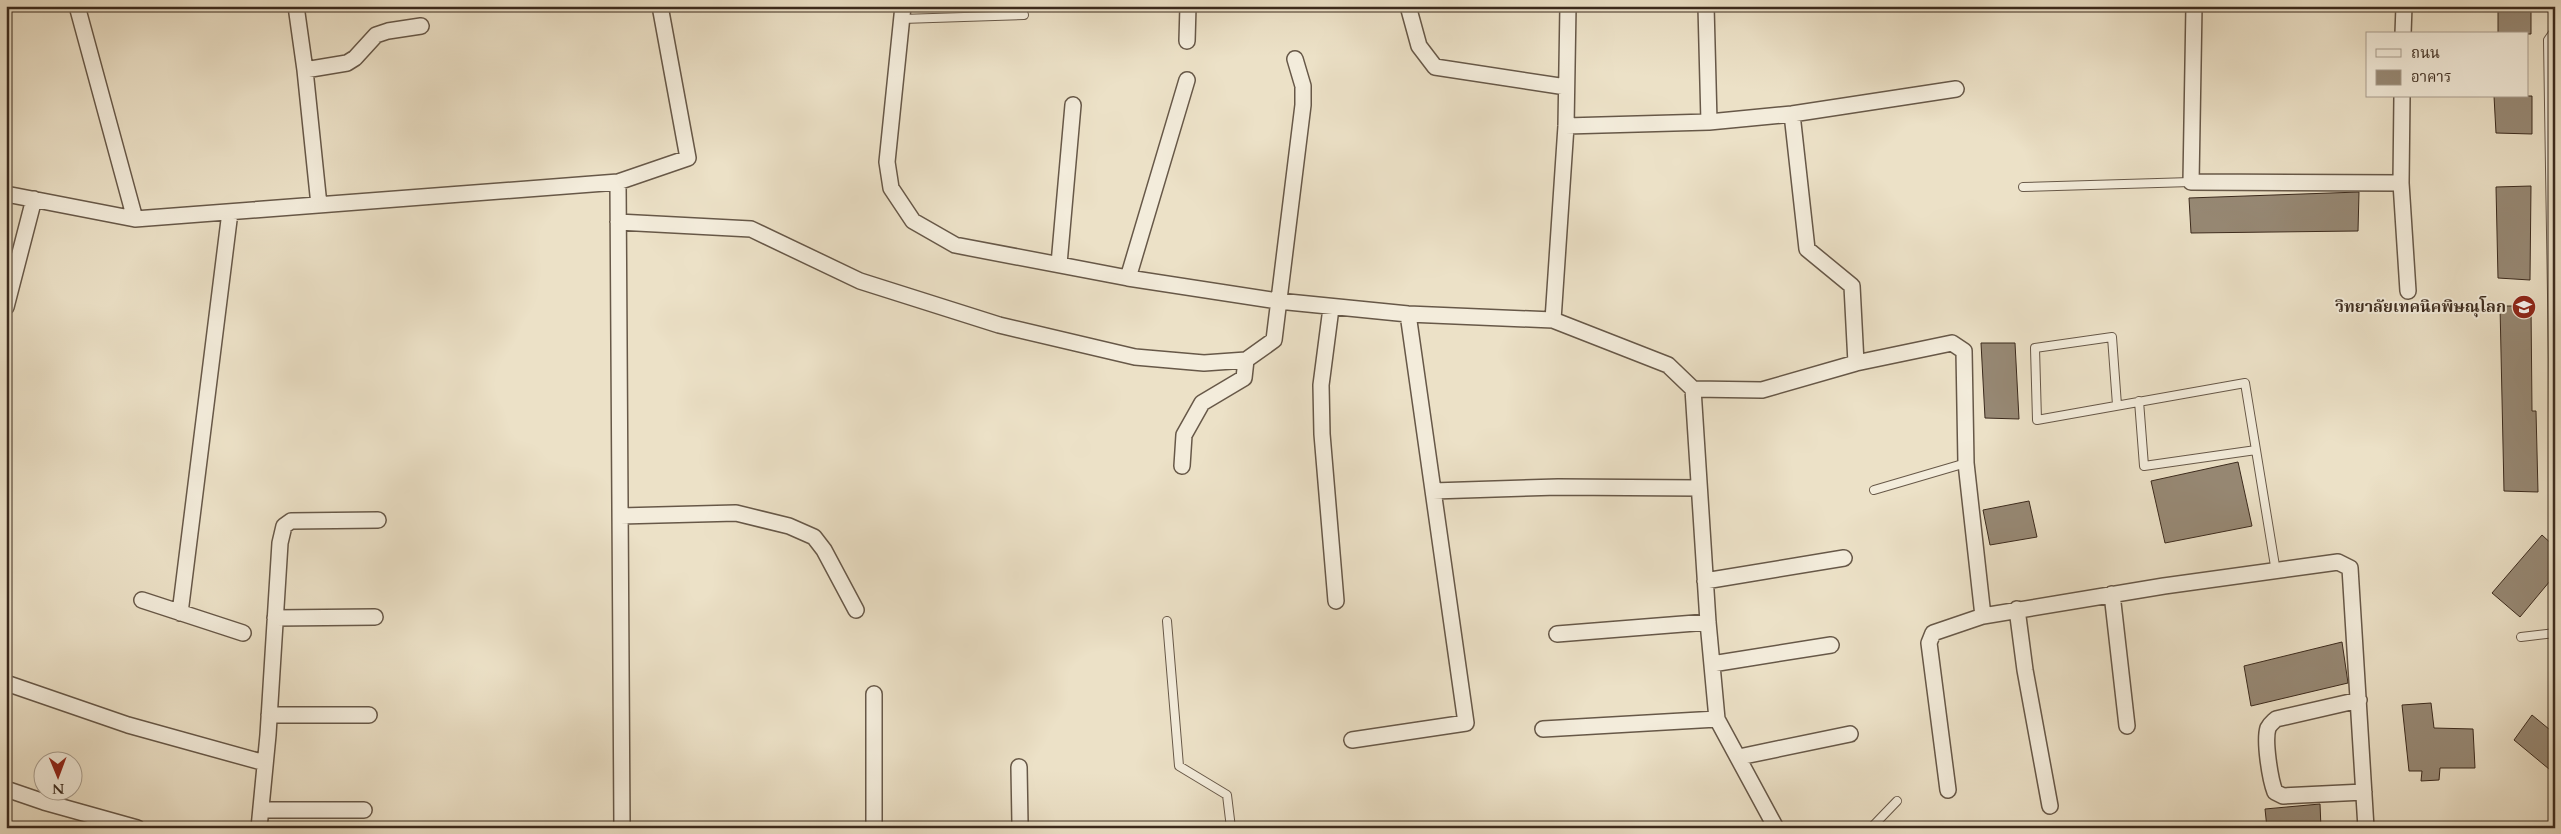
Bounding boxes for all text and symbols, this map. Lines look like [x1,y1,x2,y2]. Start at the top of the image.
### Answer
legend [2366,32,2528,98]
text: ถนน [2411,43,2440,63]
text: อาคาร [2411,67,2451,87]
school or university icon: วิทยาลัยเทคนิคพิษณุโลก [2511,294,2537,320]
place label: วิทยาลัยเทคนิคพิษณุโลก [2334,296,2506,318]
north arrow [32,752,82,802]
text: N [52,779,64,798]

